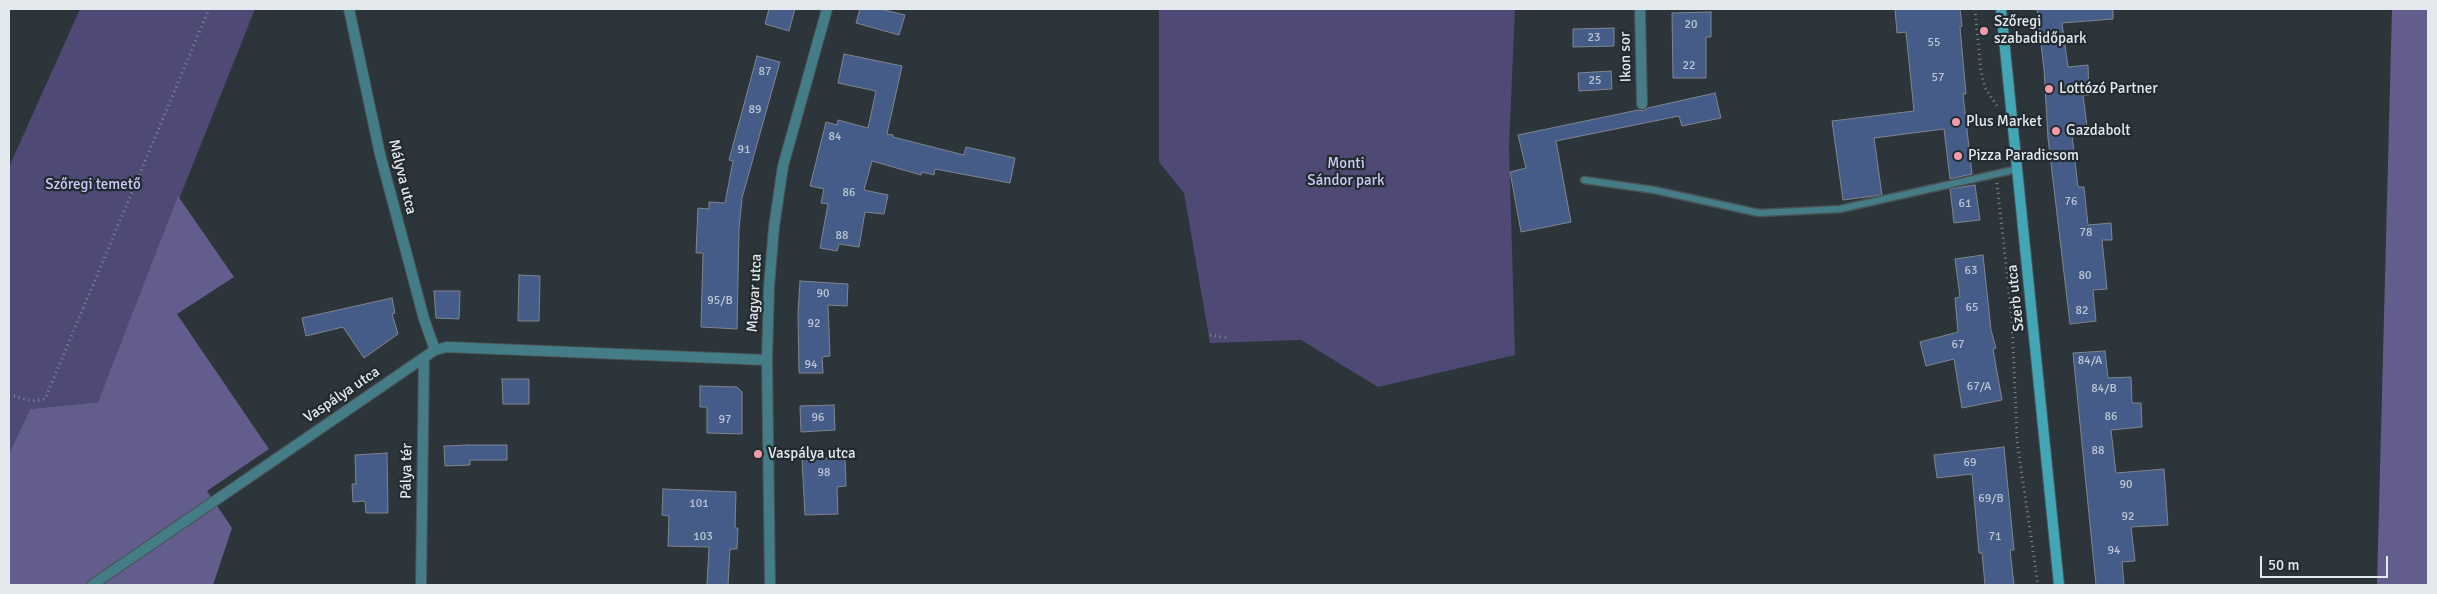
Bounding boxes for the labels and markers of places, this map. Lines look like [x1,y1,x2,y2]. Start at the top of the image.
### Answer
place label: Szőregi szabadidőpark [1994,13,2087,48]
marker: Szőregi szabadidőpark [1978,25,1990,37]
place label: Lottózó Partner [2059,80,2158,98]
marker: Lottózó Partner [2043,83,2055,95]
place label: Plus Market [1966,113,2042,131]
marker: Plus Market [1950,116,1962,128]
place label: Gazdabolt [2066,122,2131,140]
marker: Gazdabolt [2050,125,2062,137]
place label: Pizza Paradicsom [1968,147,2079,165]
marker: Pizza Paradicsom [1952,150,1964,162]
place label: Vaspálya utca [768,445,856,463]
marker: Vaspálya utca [752,448,764,460]

